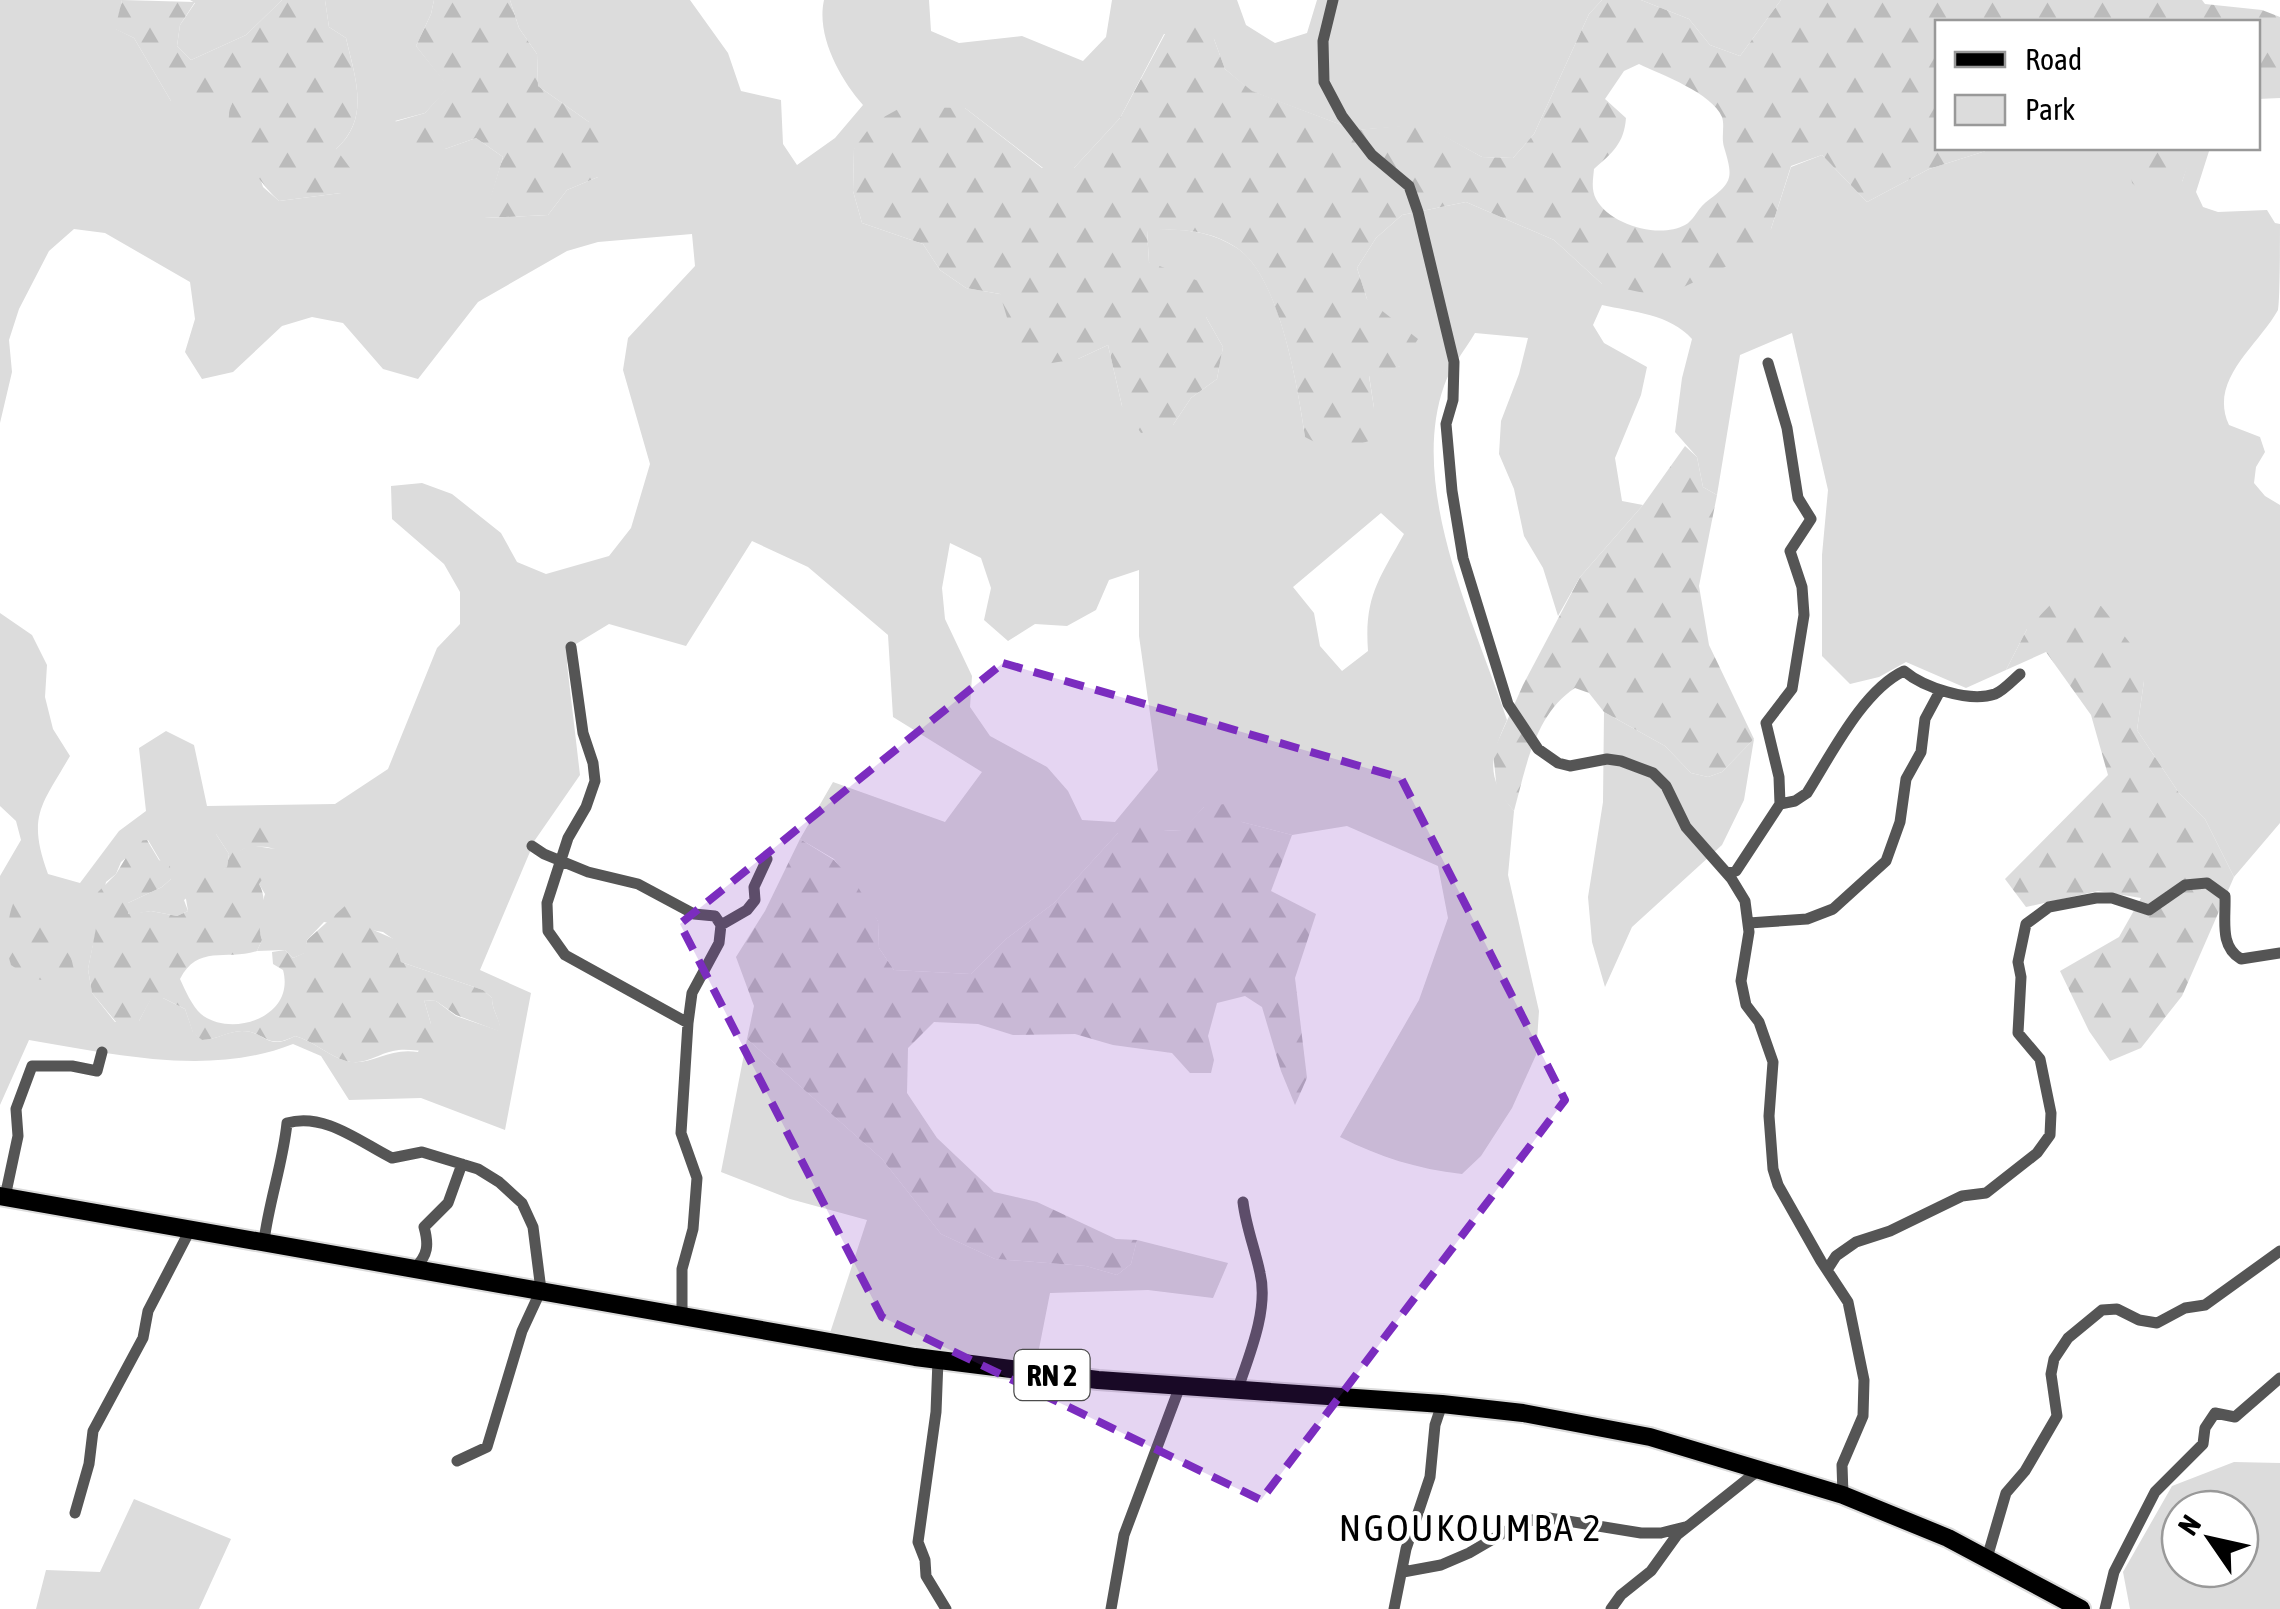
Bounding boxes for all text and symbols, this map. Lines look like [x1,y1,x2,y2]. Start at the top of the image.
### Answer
legend [1935,20,2260,150]
text: Road [2025,42,2082,76]
text: Park [2025,92,2075,126]
road number: RN 2 [1014,1350,1090,1400]
north arrow [2160,1489,2260,1589]
district label: NGOUKOUMBA 2 [1339,1506,1603,1549]
text: N [2171,1509,2207,1541]

